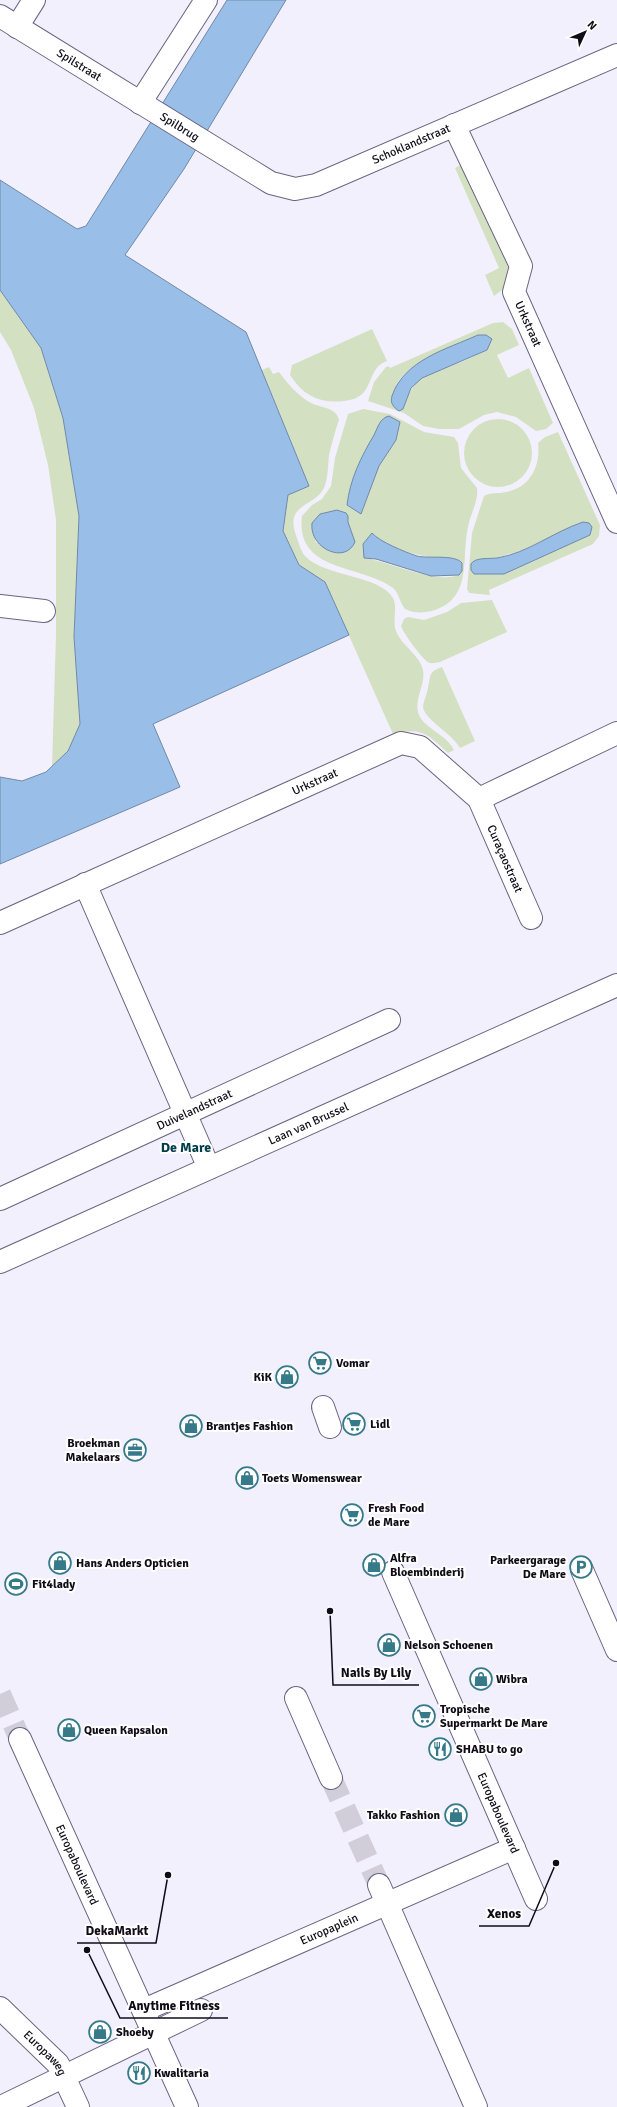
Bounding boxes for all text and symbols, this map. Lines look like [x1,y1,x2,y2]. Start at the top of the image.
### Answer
north arrow [565,12,605,52]
text: N [584,18,599,33]
street label: Spilstraat [54,45,104,84]
street label: Spilbrug [157,109,202,144]
street label: Schoklandstraat [370,120,452,167]
street label: Urkstraat [512,299,545,349]
street label: Urkstraat [290,765,340,799]
street label: Curaçaostraat [484,822,526,895]
street label: Duivelandstraat [154,1086,235,1133]
street label: Laan van Brussel [266,1099,351,1148]
district label: De Mare [161,1139,211,1156]
supermarket icon: Vomar [307,1350,333,1376]
place label: Vomar [336,1356,370,1371]
shop icon: KiK [274,1364,300,1390]
place label: KiK [254,1370,273,1385]
supermarket icon: Lidl [341,1411,367,1437]
shop icon: Brantjes Fashion [178,1413,204,1439]
place label: Lidl [370,1417,390,1432]
place label: Brantjes Fashion [206,1419,294,1434]
place label: Broekman Makelaars [66,1436,121,1465]
office icon: Broekman Makelaars [122,1437,148,1463]
shop icon: Toets Womenswear [234,1465,260,1491]
place label: Toets Womenswear [262,1471,362,1486]
place label: Fresh Food de Mare [368,1501,425,1530]
supermarket icon: Fresh Food de Mare [339,1502,365,1528]
shop icon: Hans Anders Opticien [47,1550,73,1576]
place label: Alfra Bloembinderij [390,1551,464,1580]
shop icon: Alfra Bloembinderij [361,1552,387,1578]
place label: Parkeergarage De Mare [490,1553,566,1582]
parking icon: Parkeergarage De Mare [568,1554,594,1580]
place label: Hans Anders Opticien [76,1556,189,1571]
sports icon: Fit4lady [3,1571,29,1597]
place label: Fit4lady [32,1577,75,1592]
shop icon: Nelson Schoenen [376,1632,402,1658]
place label: Nelson Schoenen [404,1638,493,1653]
callout: Nails By Lily [333,1660,419,1685]
text: Nails By Lily [341,1665,412,1681]
shop icon: Wibra [468,1666,494,1692]
place label: Wibra [496,1672,528,1687]
place label: Tropische Supermarkt De Mare [440,1702,548,1731]
supermarket icon: Tropische Supermarkt De Mare [411,1703,437,1729]
shop icon: Queen Kapsalon [56,1717,82,1743]
place label: Queen Kapsalon [84,1723,168,1738]
restaurant icon: SHABU to go [427,1736,453,1762]
place label: SHABU to go [456,1742,523,1757]
street label: Europaboulevard [474,1770,523,1856]
shop icon: Takko Fashion [443,1802,469,1828]
place label: Takko Fashion [367,1808,440,1823]
street label: Europaboulevard [52,1822,102,1907]
callout: Xenos [479,1901,529,1926]
text: Xenos [487,1906,521,1922]
street label: Europaplein [298,1910,360,1948]
callout: DekaMarkt [77,1918,156,1943]
text: DekaMarkt [86,1923,149,1939]
callout: Anytime Fitness [120,1993,228,2018]
text: Anytime Fitness [128,1998,220,2014]
shop icon: Shoeby [87,2019,113,2045]
place label: Shoeby [116,2025,154,2040]
street label: Europaweg [20,2027,70,2078]
restaurant icon: Kwalitaria [126,2060,152,2086]
place label: Kwalitaria [154,2066,209,2081]

